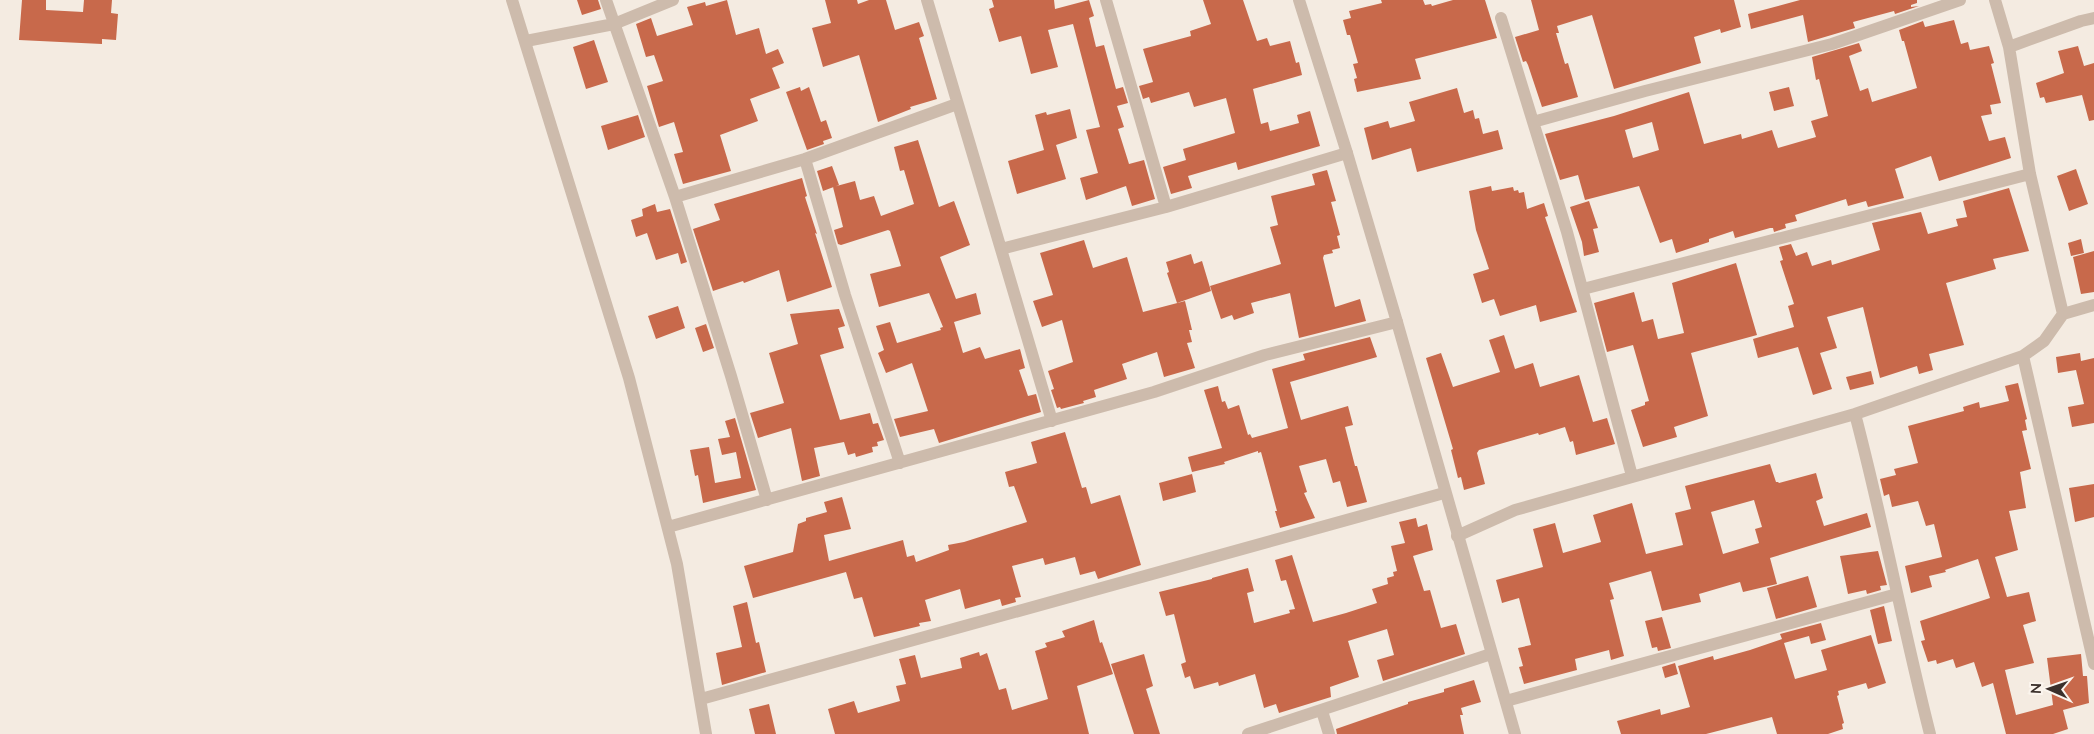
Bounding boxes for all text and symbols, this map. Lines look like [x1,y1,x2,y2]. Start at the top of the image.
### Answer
north arrow [2024,664,2074,714]
text: N [2027,683,2044,694]

